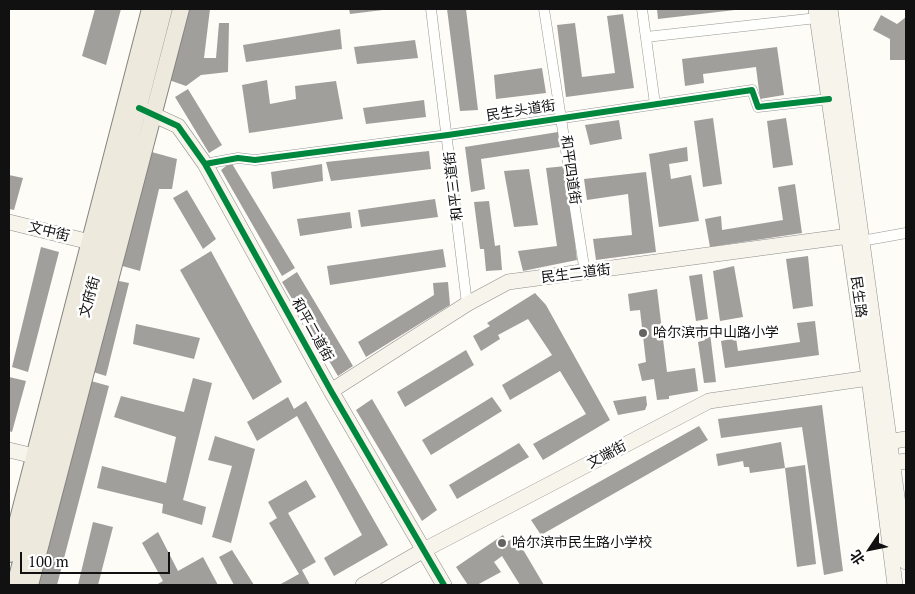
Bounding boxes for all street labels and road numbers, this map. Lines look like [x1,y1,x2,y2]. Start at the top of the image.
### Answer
street label: 民生头道街 [485,97,557,125]
street label: 和平四道街 [557,134,583,206]
street label: 和平三道街 [441,150,467,222]
street label: 文中街 [27,219,71,245]
street label: 民生二道街 [540,261,612,287]
street label: 文府街 [76,275,104,319]
street label: 民生路 [847,275,869,319]
street label: 和平二道街 [288,295,336,365]
street label: 文端街 [585,438,629,472]

